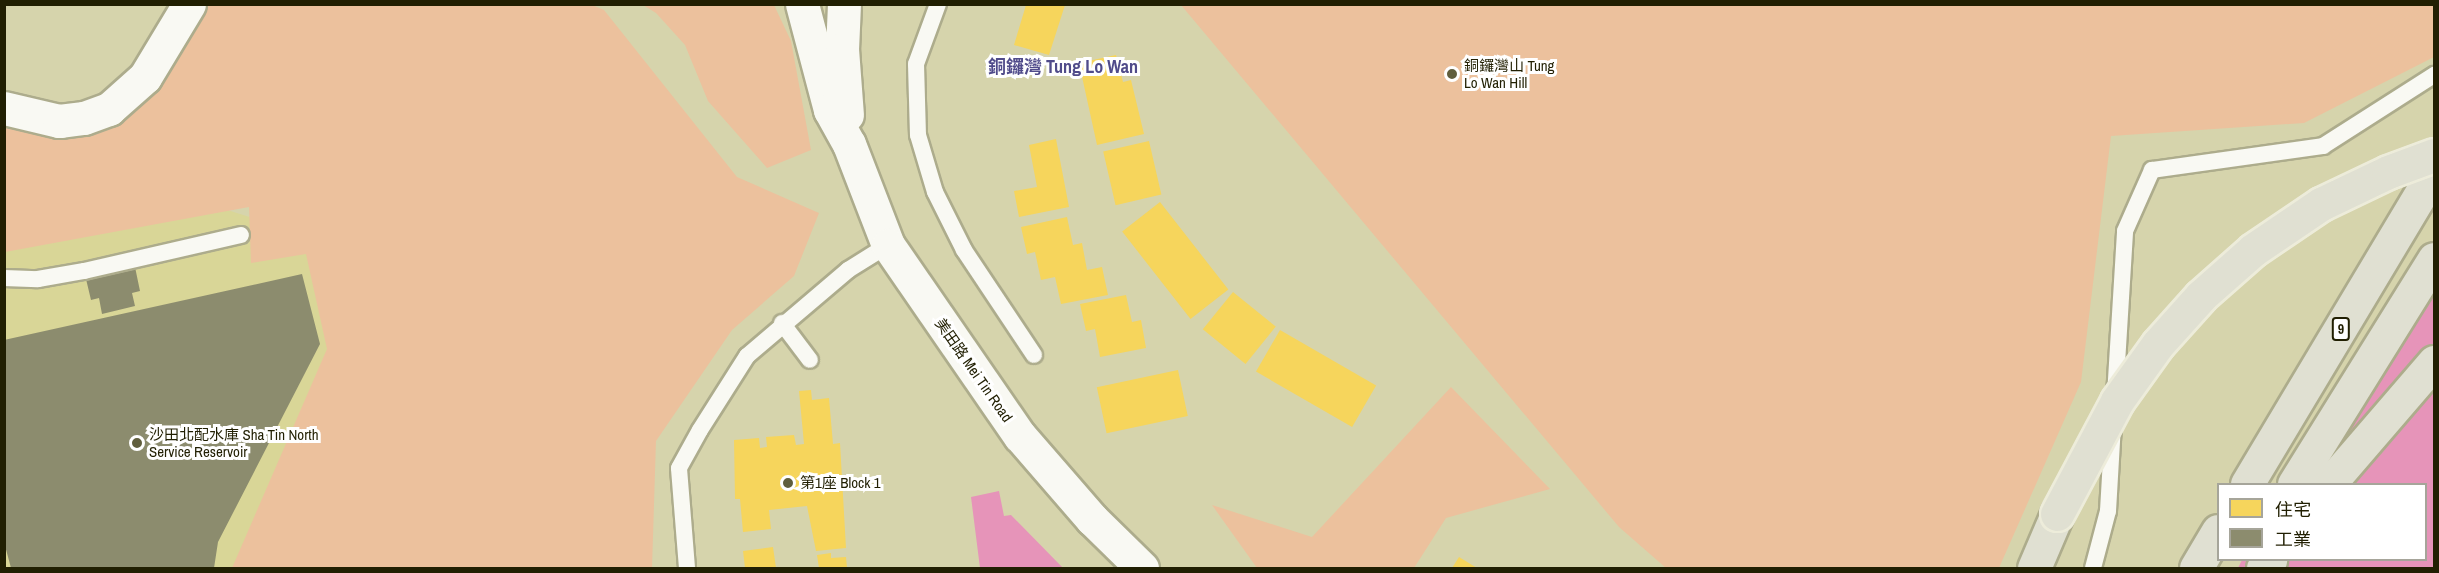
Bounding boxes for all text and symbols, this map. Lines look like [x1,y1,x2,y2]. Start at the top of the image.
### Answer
district label: 銅鑼灣 Tung Lo Wan [988,56,1138,78]
place label: 銅鑼灣山 Tung Lo Wan Hill [1464,56,1554,91]
marker: 銅鑼灣山 Tung Lo Wan Hill [1445,67,1459,81]
street label: 美田路 Mei Tin Road [931,315,1017,425]
road number: 9 [2330,318,2352,340]
place label: 沙田北配水庫 Sha Tin North Service Reservoir [149,425,319,460]
marker: 沙田北配水庫 Sha Tin North Service Reservoir [130,436,144,450]
place label: 第1座 Block 1 [800,474,881,492]
marker: 第1座 Block 1 [781,476,795,490]
legend [2217,483,2427,561]
text: 住宅 [2275,497,2311,522]
text: 工業 [2275,527,2311,552]

